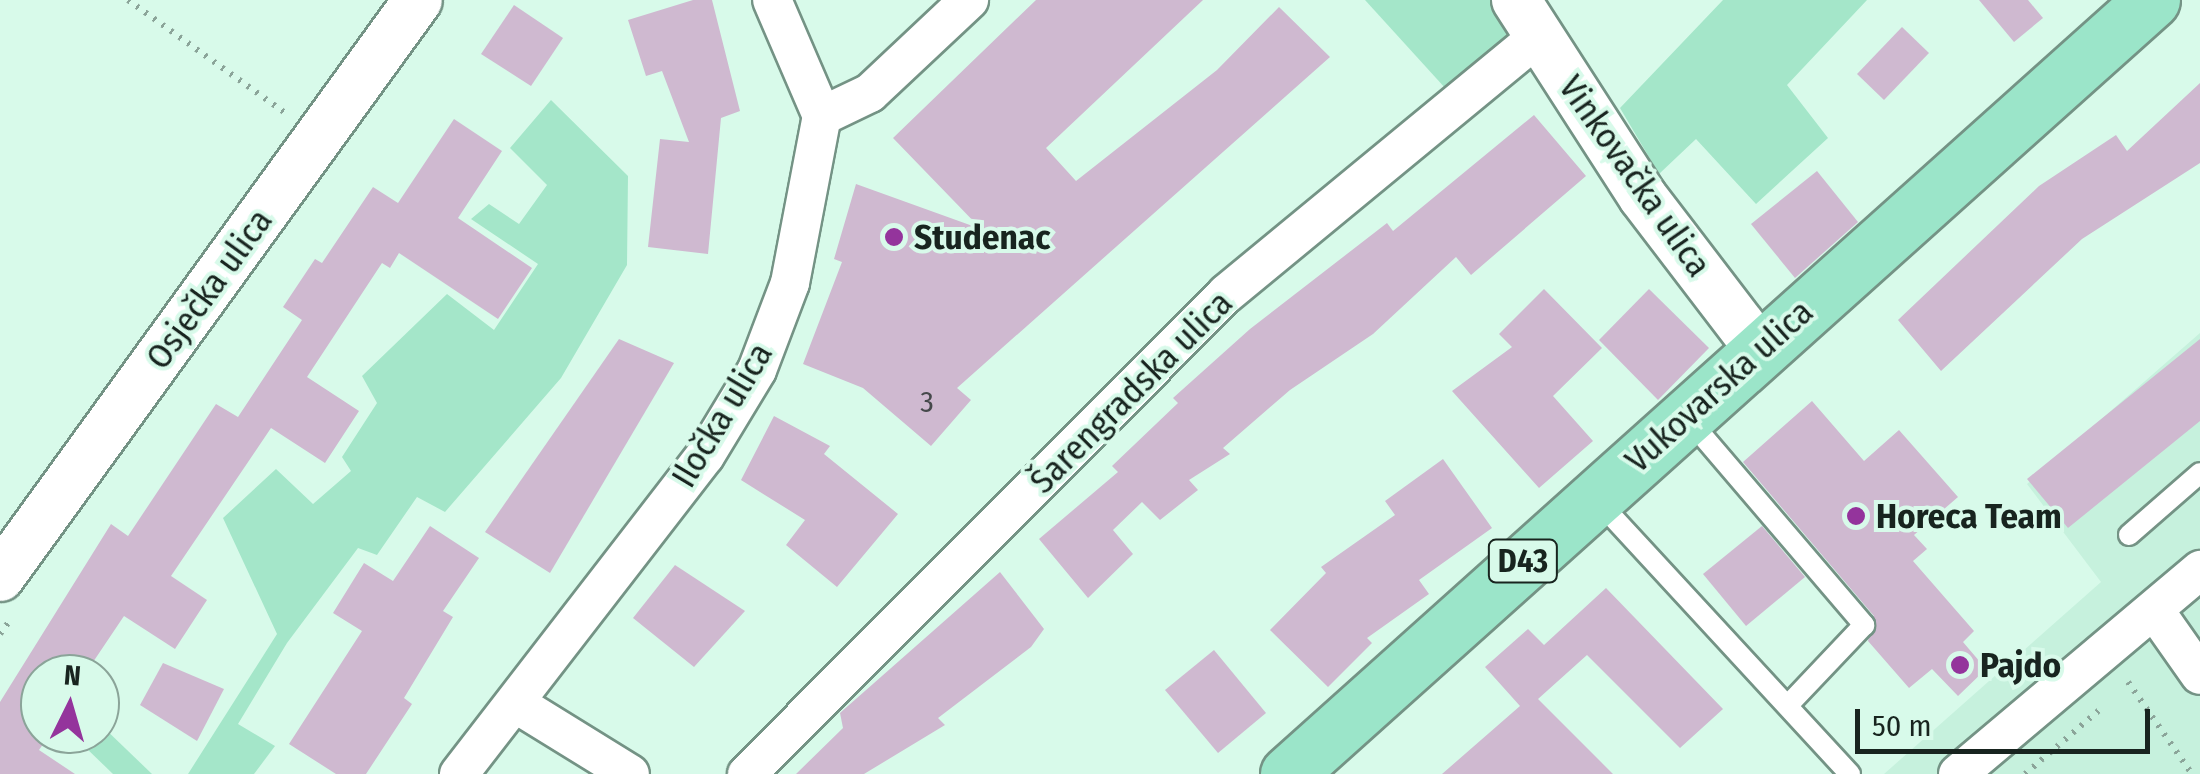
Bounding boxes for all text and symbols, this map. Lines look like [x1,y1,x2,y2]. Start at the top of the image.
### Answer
street label: Vinkovačka ulica [1550,67,1720,285]
street label: Osječka ulica [137,201,281,377]
place label: Studenac [914,216,1050,258]
marker: Studenac [883,226,905,248]
street label: Šarengradska ulica [1021,282,1241,502]
street label: Vukovarska ulica [1617,291,1821,481]
street label: Iločka ulica [663,335,781,495]
house number: 3 [920,384,934,420]
place label: Horeca Team [1876,495,2062,537]
marker: Horeca Team [1845,505,1867,527]
road number: D43 [1486,534,1560,588]
place label: Pajdo [1980,644,2061,686]
north arrow [20,654,120,754]
marker: Pajdo [1949,654,1971,676]
text: N [63,658,82,693]
scale bar [1860,689,2155,751]
text: 50 m [1872,708,1932,744]

